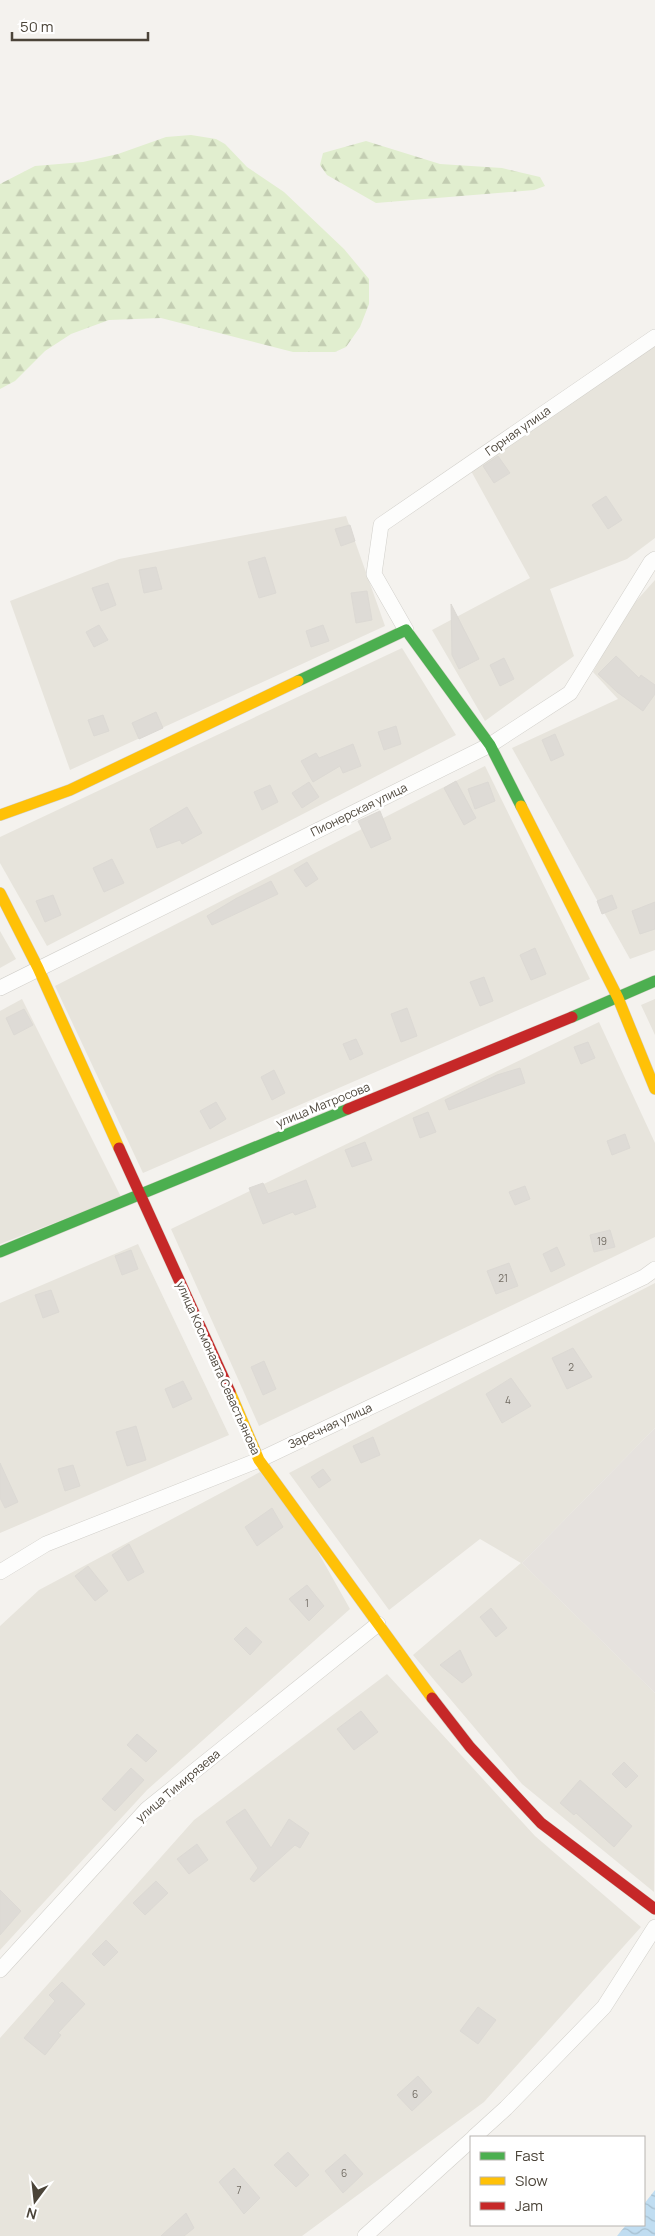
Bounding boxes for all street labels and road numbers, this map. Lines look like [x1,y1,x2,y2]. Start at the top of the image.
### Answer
street label: Горная улица [482,402,554,459]
street label: Пионерская улица [308,779,410,840]
street label: улица Матросова [273,1078,372,1131]
street label: улица Космонавта Севастьянова [172,1278,265,1457]
street label: Заречная улица [285,1399,375,1453]
street label: улица Тимирязева [132,1745,223,1826]

